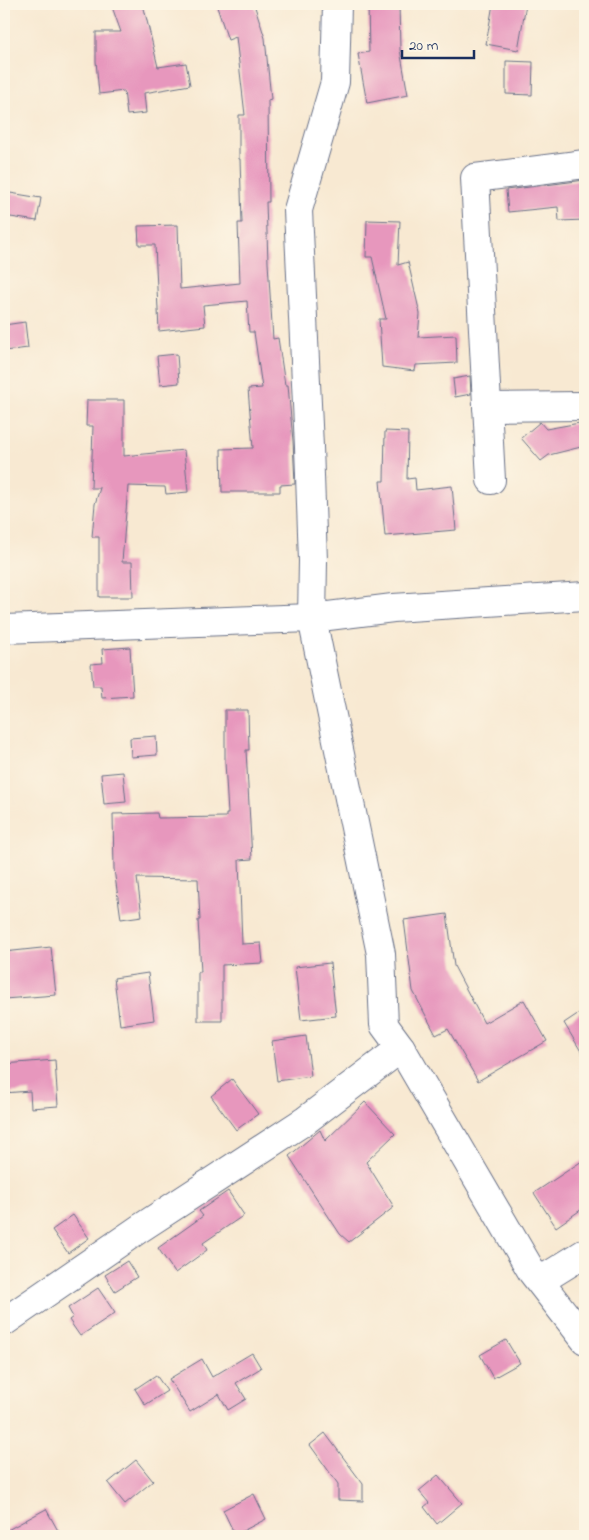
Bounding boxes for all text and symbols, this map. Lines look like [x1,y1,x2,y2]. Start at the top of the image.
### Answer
scale bar [402,28,474,60]
text: 20 m [409,35,439,57]

